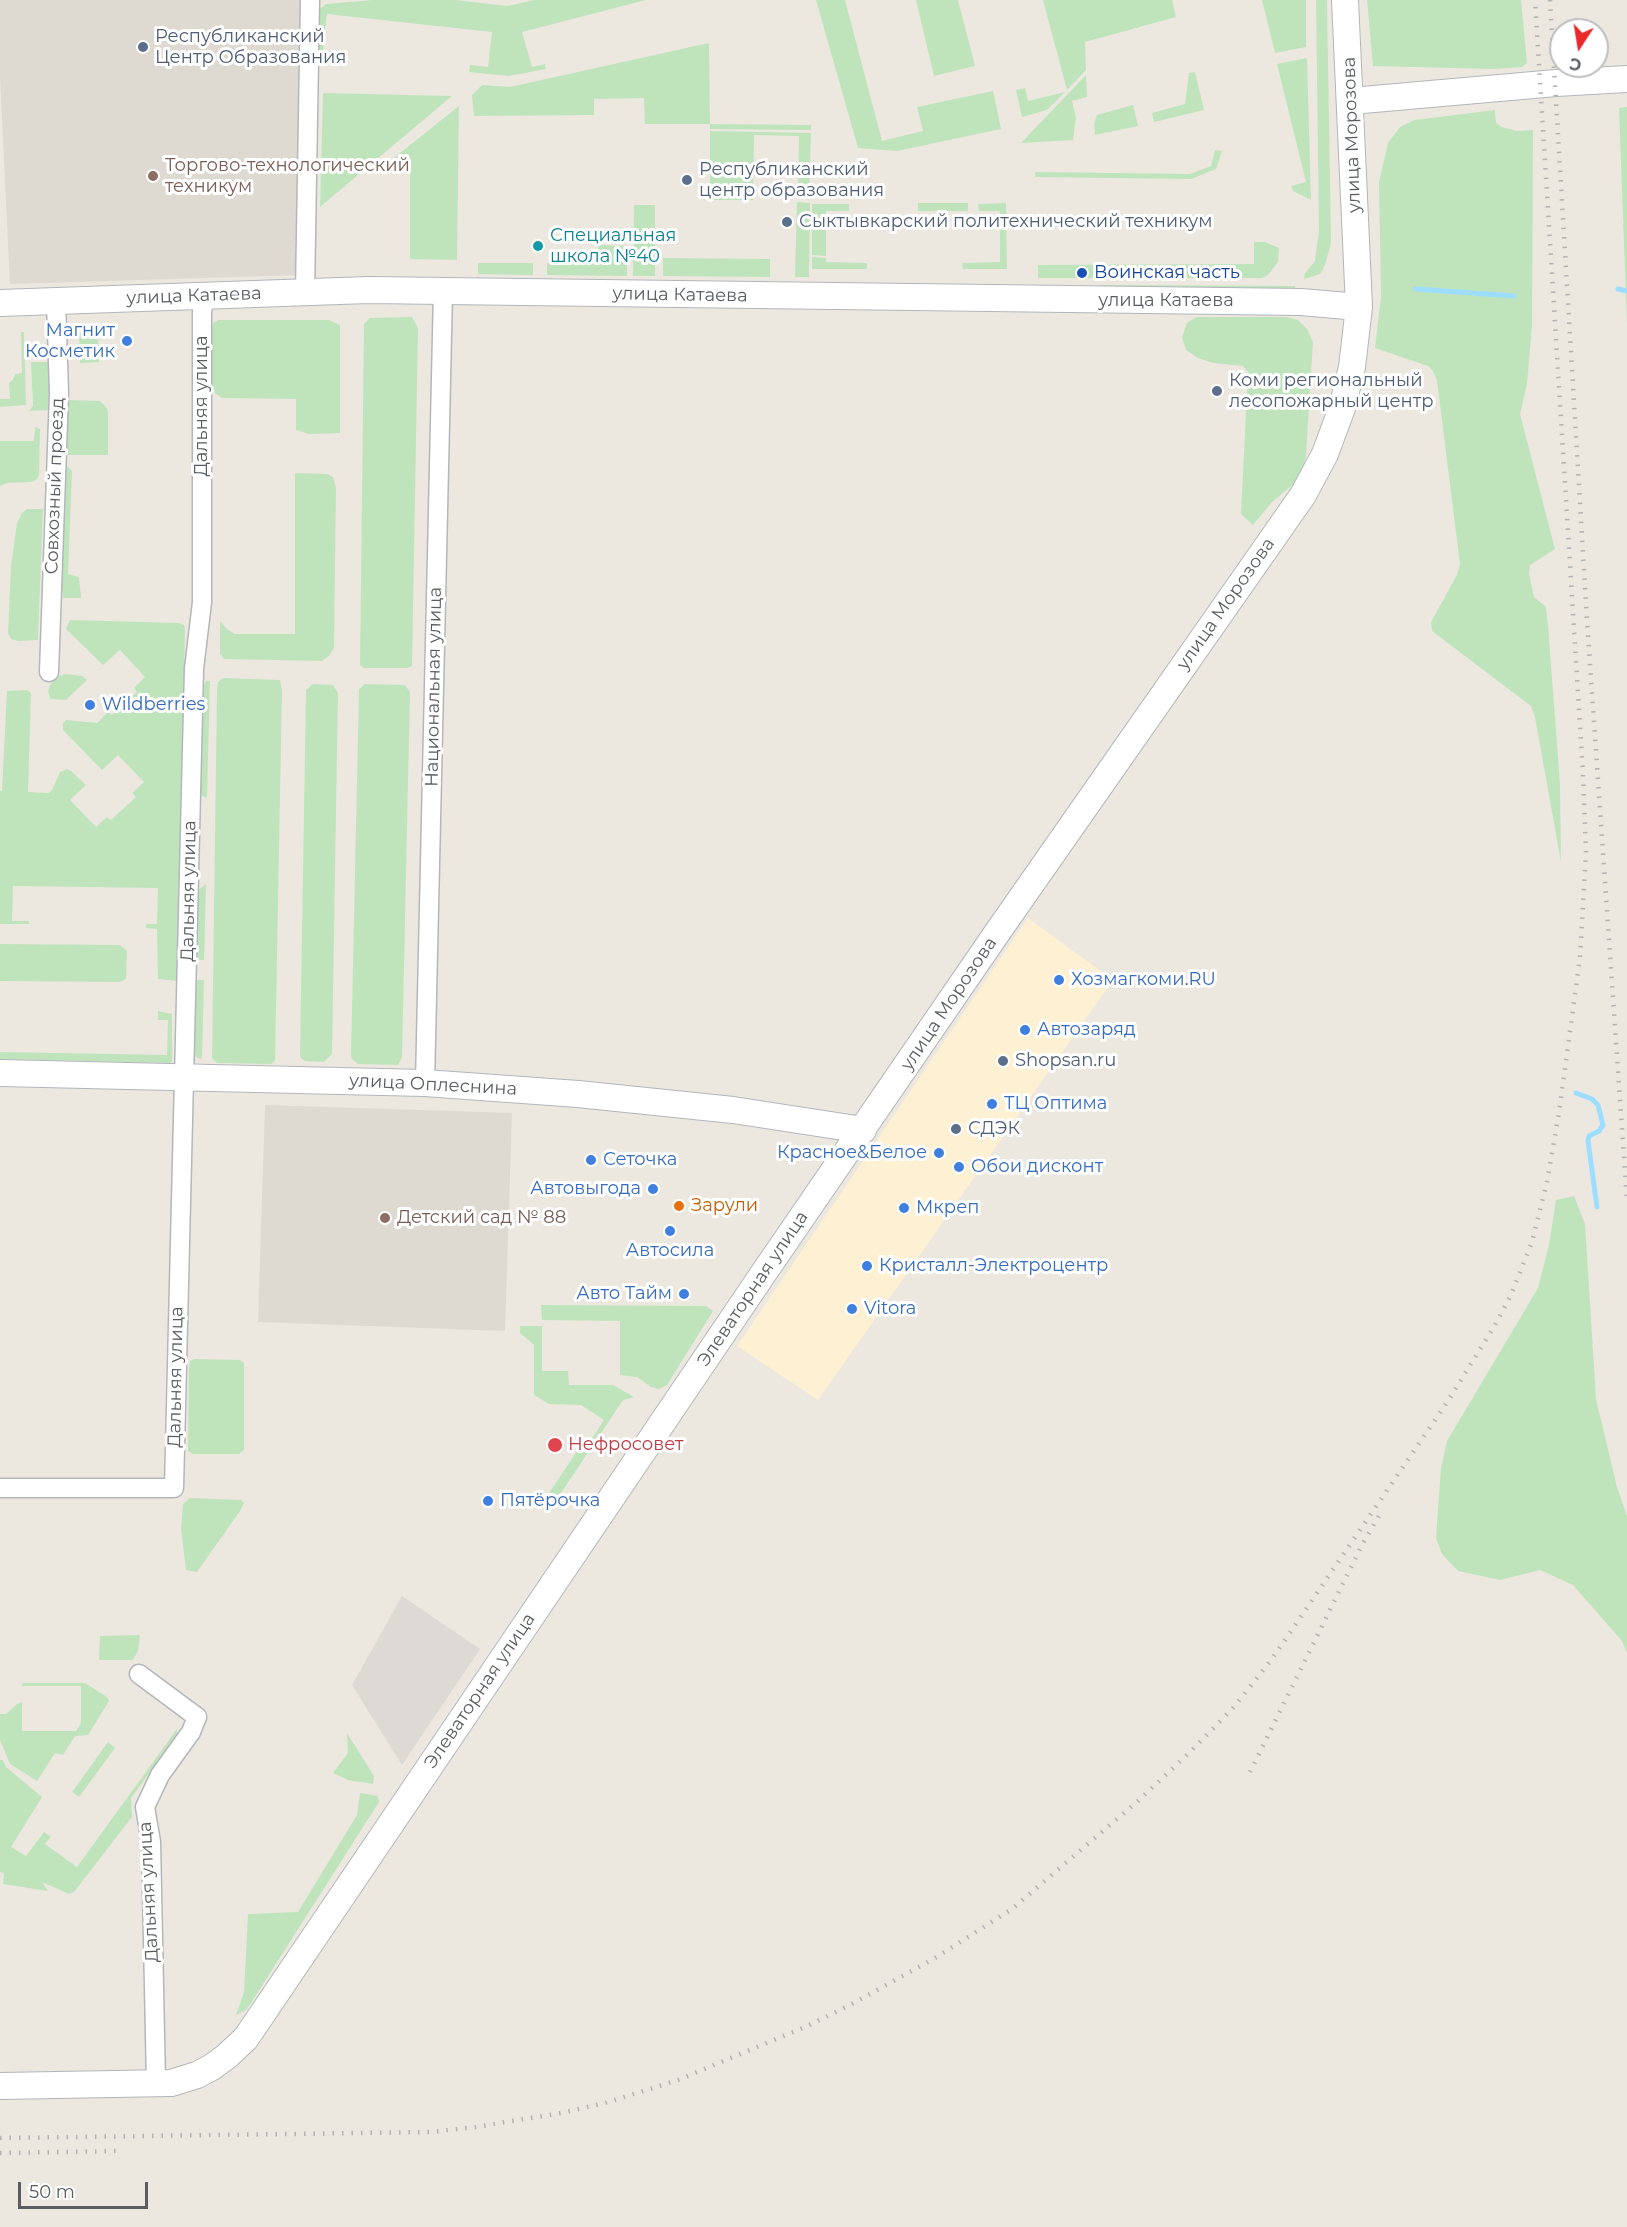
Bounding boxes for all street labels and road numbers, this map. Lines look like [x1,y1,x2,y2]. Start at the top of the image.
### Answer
street label: улица Морозова [1338,57,1366,213]
street label: улица Катаева [126,283,262,309]
street label: улица Катаева [612,283,748,307]
street label: улица Катаева [1098,290,1234,312]
street label: Дальняя улица [191,335,213,477]
street label: Совхозный проезд [41,397,69,575]
street label: улица Морозова [1172,534,1280,674]
street label: Национальная улица [421,587,447,787]
street label: Дальняя улица [177,820,201,962]
street label: улица Морозова [896,933,1002,1075]
street label: улица Оплеснина [348,1070,518,1100]
street label: Элеваторная улица [693,1207,813,1371]
street label: Дальняя улица [164,1306,188,1448]
street label: Элеваторная улица [420,1609,540,1773]
street label: Дальняя улица [135,1821,163,1963]

